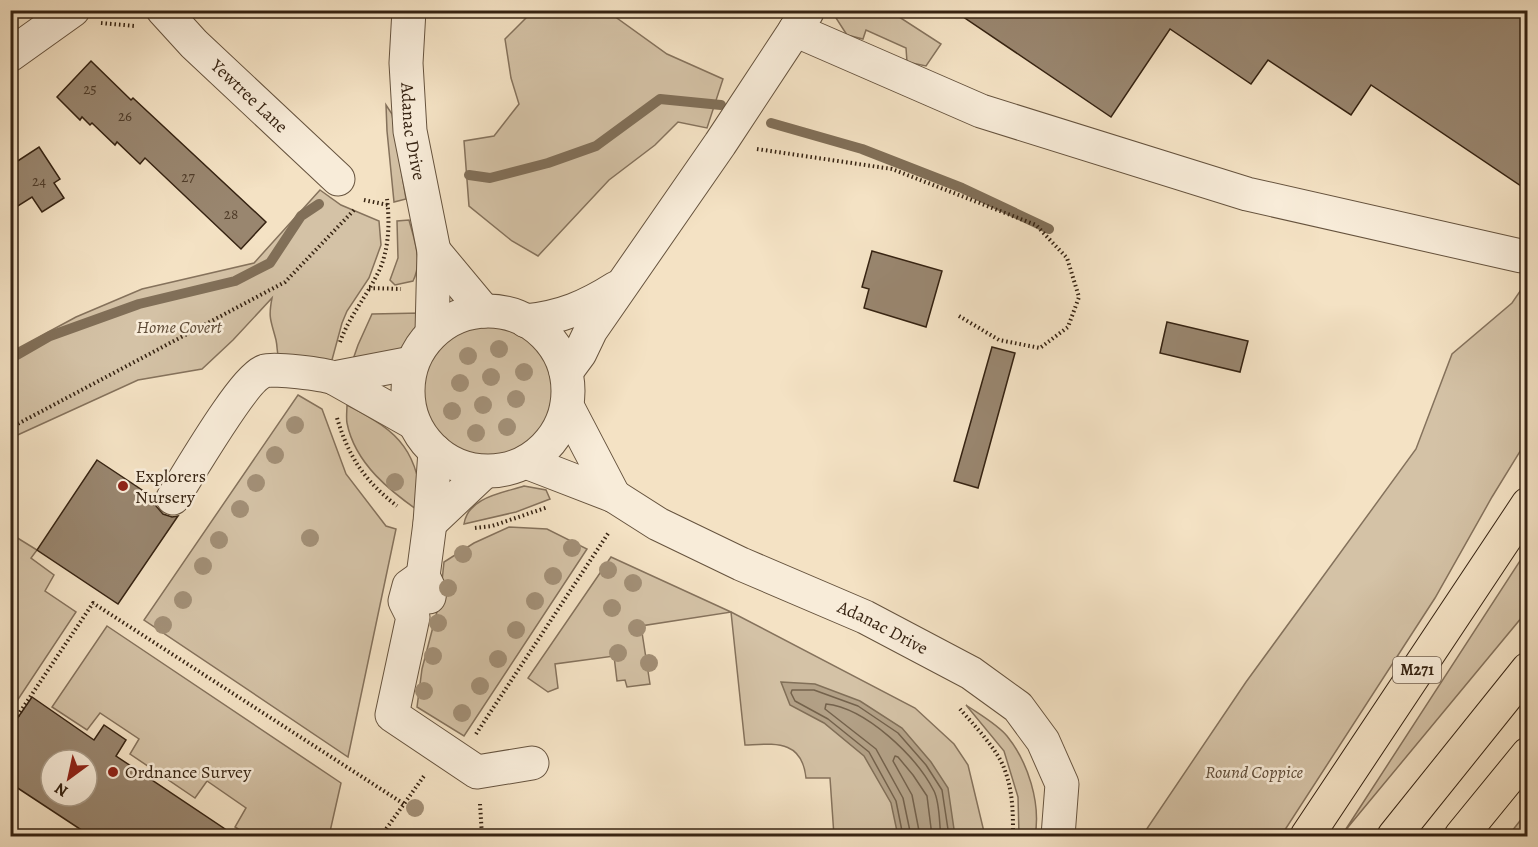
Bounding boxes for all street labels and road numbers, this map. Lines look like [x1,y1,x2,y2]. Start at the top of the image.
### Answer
street label: Yewtree Lane [205,53,293,138]
street label: Adanac Drive [395,81,432,182]
street label: Adanac Drive [833,594,932,660]
road number: M271 [1393,657,1441,683]

